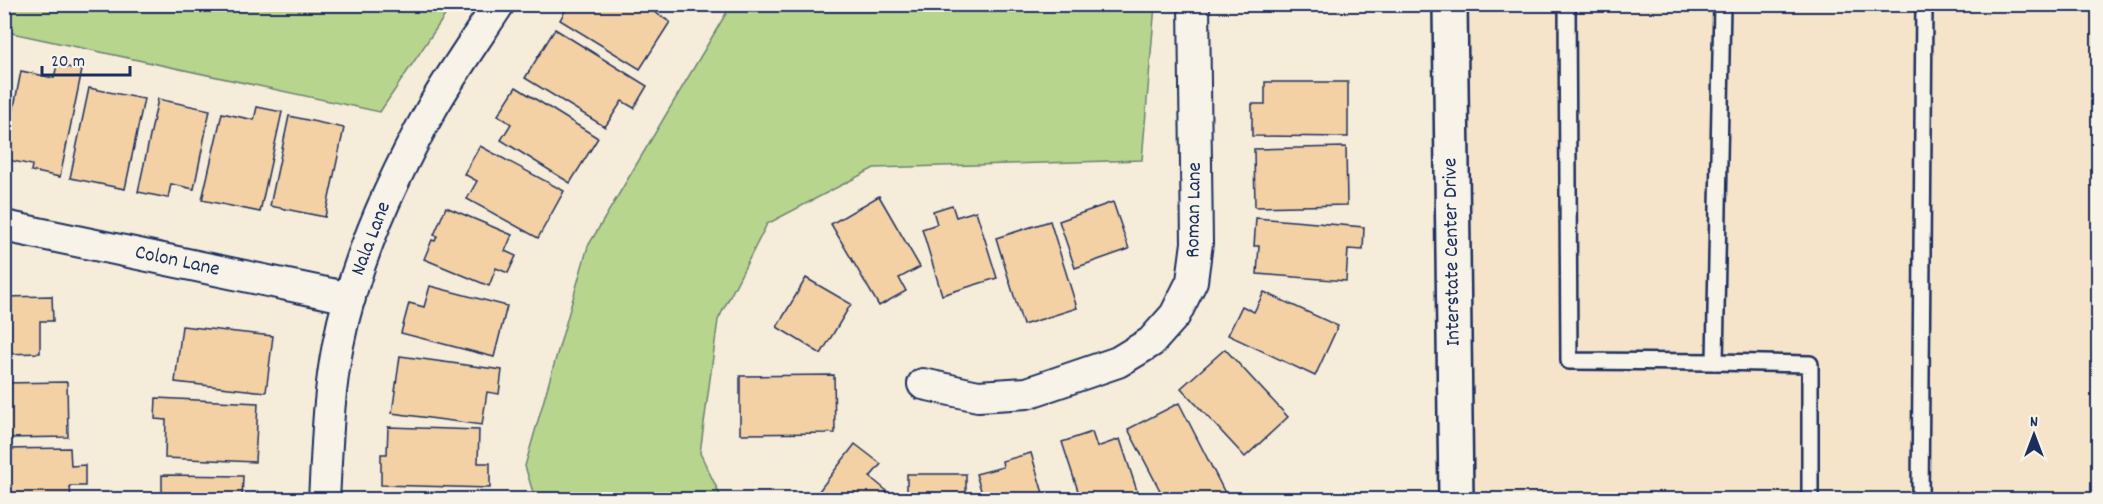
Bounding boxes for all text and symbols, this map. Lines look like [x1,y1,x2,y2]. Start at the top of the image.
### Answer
scale bar [42,39,130,77]
text: 20 m [51,50,85,75]
street label: Interstate Center Drive [1436,157,1470,347]
street label: Roman Lane [1179,162,1211,258]
street label: Nala Lane [344,198,400,280]
street label: Colon Lane [132,238,222,286]
north arrow [2004,405,2064,465]
text: N [2030,411,2038,434]

